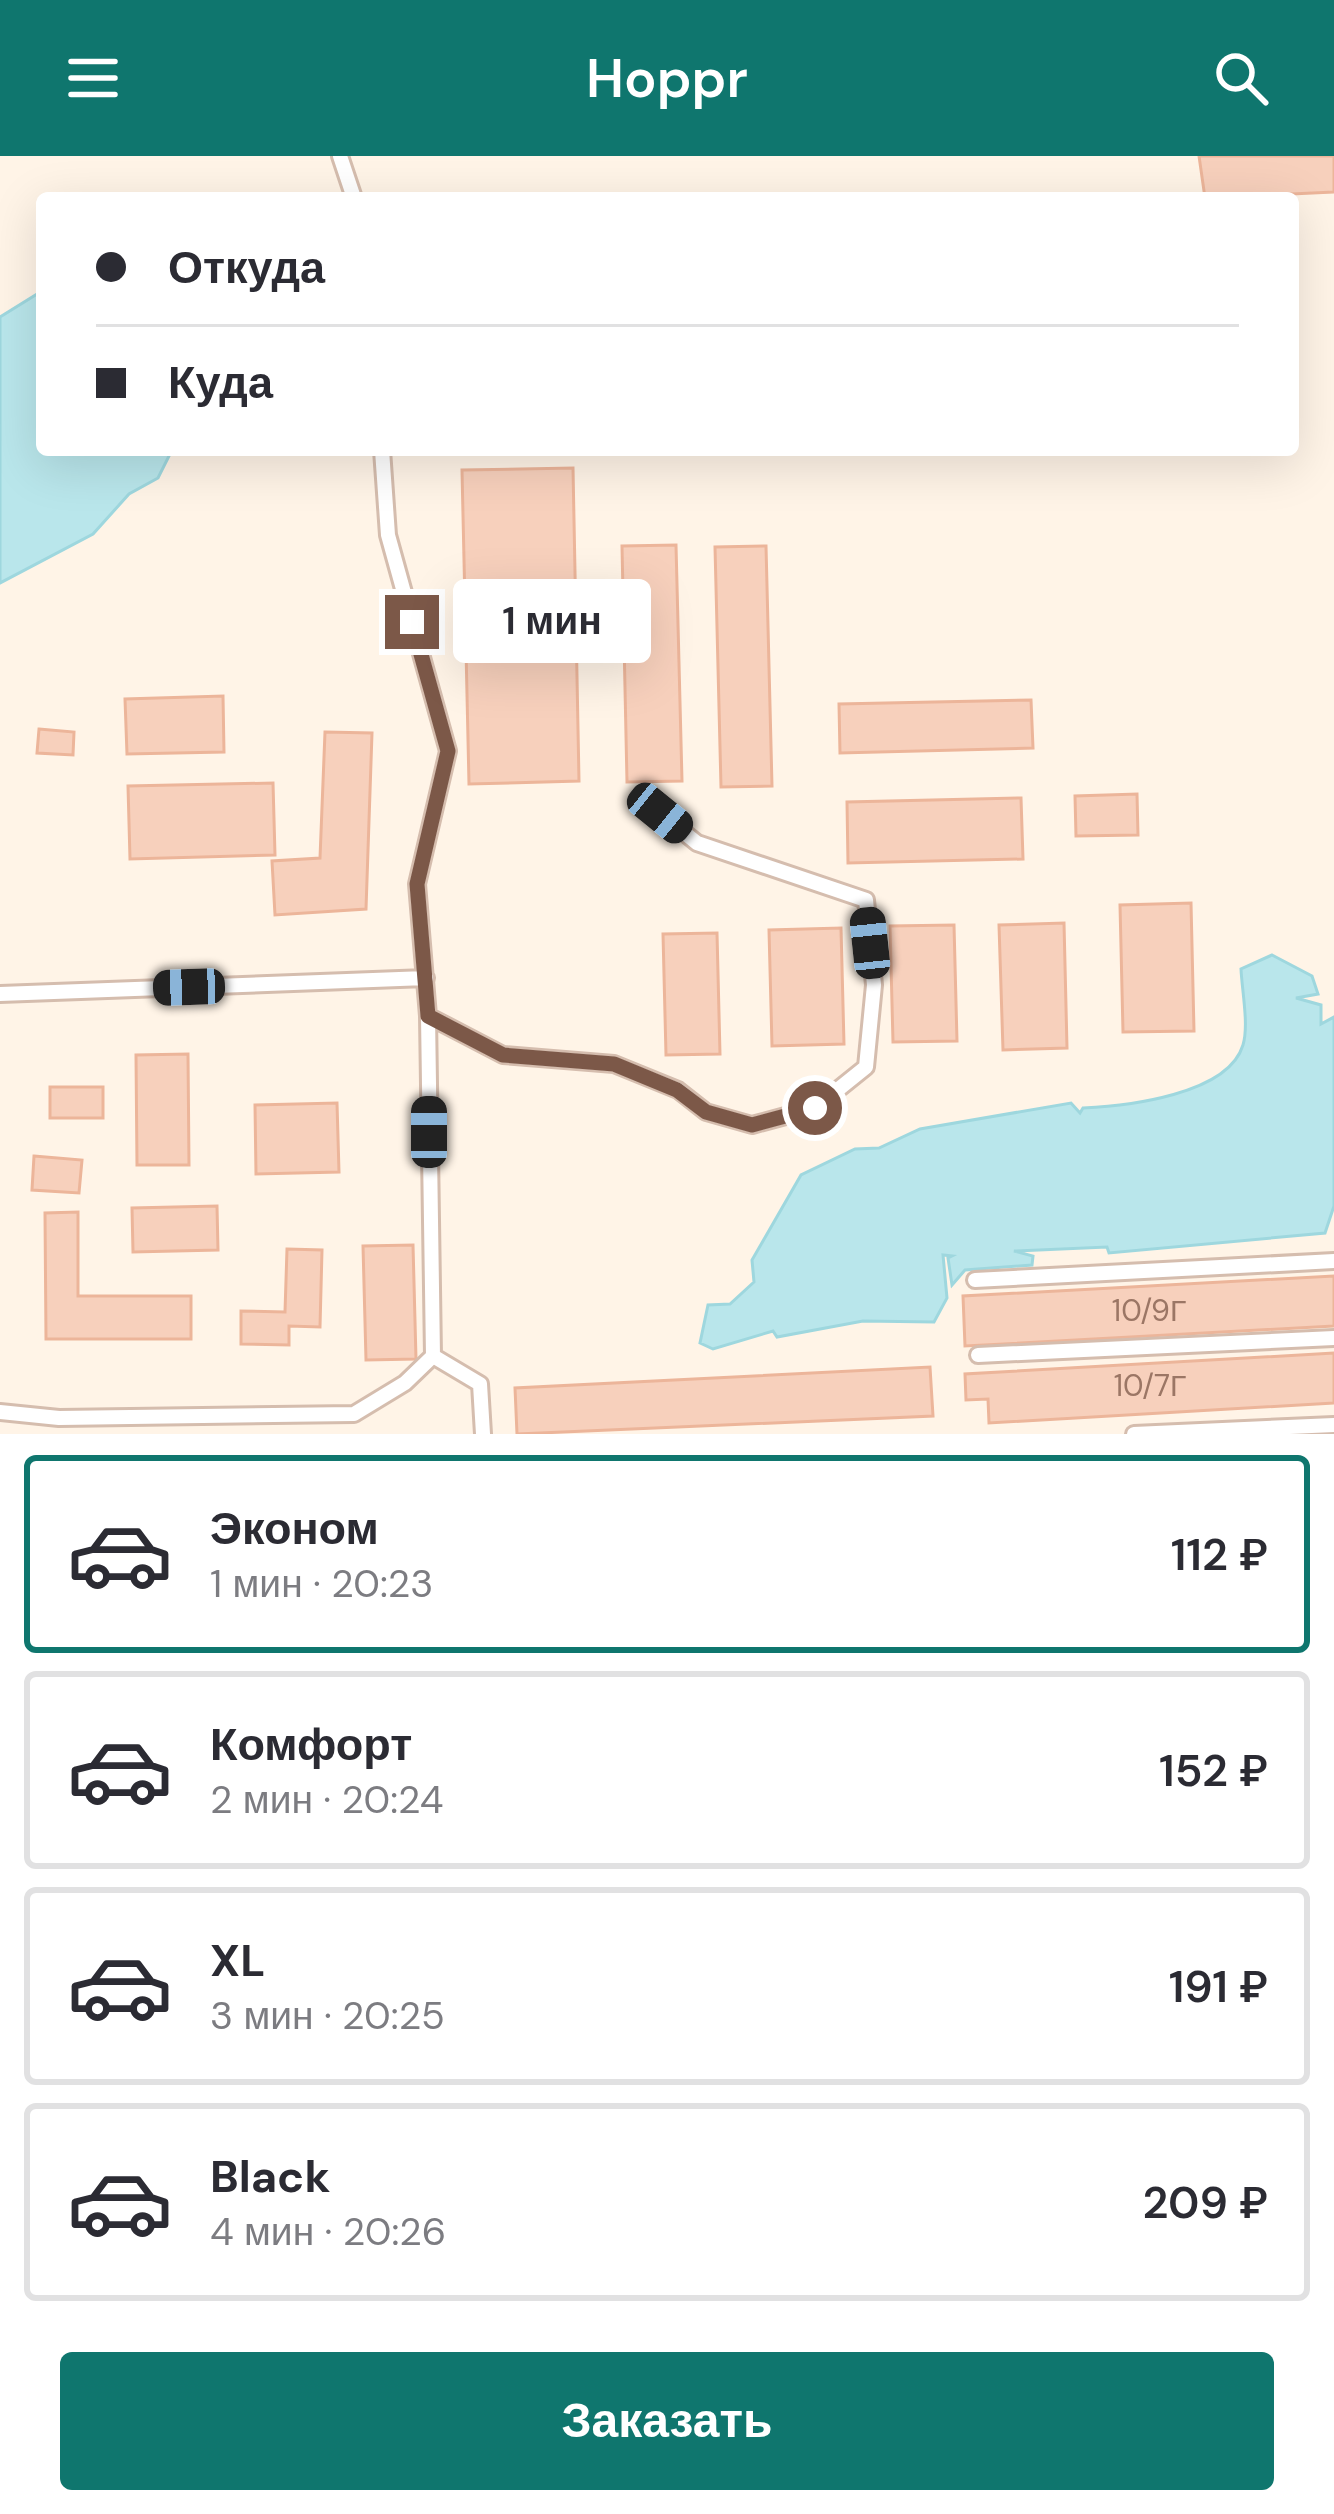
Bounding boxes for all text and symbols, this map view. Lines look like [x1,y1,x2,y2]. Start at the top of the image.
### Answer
text: Hoppr [586,43,748,114]
icon: menu [60,45,126,111]
icon: search [1208,45,1274,111]
text: Откуда [168,238,325,297]
text: Куда [168,353,273,412]
callout: 1 мин [454,580,652,664]
route end [385,595,439,649]
text: 1 мин [502,595,602,646]
car [621,776,699,850]
car [848,905,892,981]
car [152,968,226,1006]
route start [788,1081,842,1135]
car [411,1096,447,1168]
house number: 10/9Г [1112,1291,1186,1330]
house number: 10/7Г [1114,1366,1186,1405]
text: Эконом [210,1499,379,1558]
icon: car [66,1500,174,1608]
text: 112 ₽ [1171,1525,1268,1584]
text: 1 мин · 20:23 [210,1558,433,1609]
text: Комфорт [210,1715,412,1774]
icon: car [66,1716,174,1824]
text: 152 ₽ [1159,1741,1268,1800]
text: 2 мин · 20:24 [210,1774,444,1825]
text: XL [210,1931,265,1990]
icon: car [66,1932,174,2040]
text: 191 ₽ [1169,1957,1268,2016]
text: 3 мин · 20:25 [210,1990,445,2041]
text: Black [210,2147,330,2206]
icon: car [66,2148,174,2256]
text: 209 ₽ [1142,2173,1268,2232]
text: 4 мин · 20:26 [210,2206,446,2257]
button: Заказать [60,2352,1274,2490]

